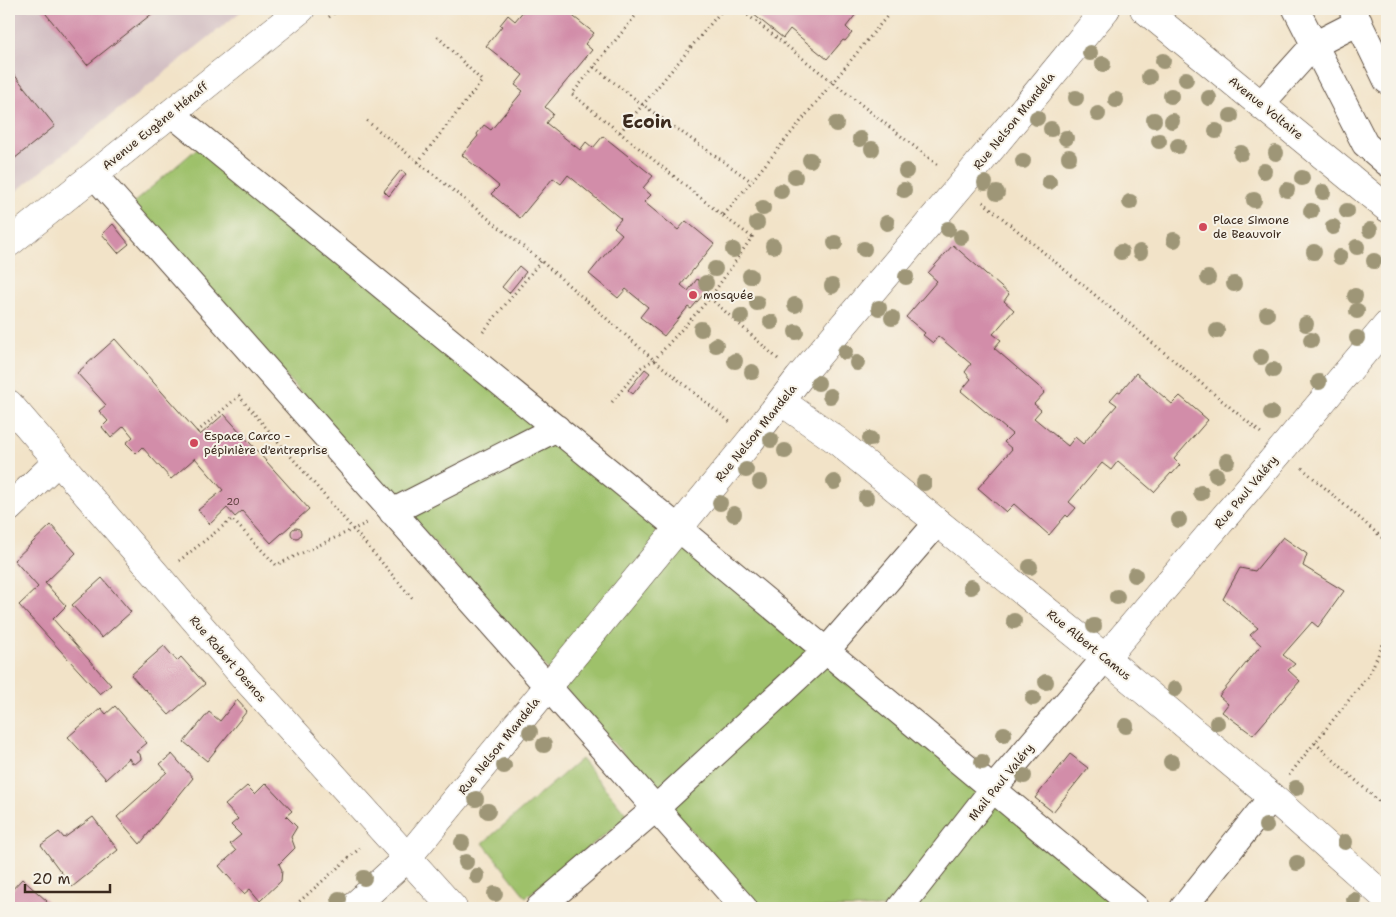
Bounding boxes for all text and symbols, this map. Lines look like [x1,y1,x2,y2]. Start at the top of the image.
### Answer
street label: Rue Nelson Mandela [970,69,1059,173]
street label: Avenue Voltaire [1225,73,1307,143]
street label: Avenue Eugène Hénaff [99,78,212,174]
district label: Ecoin [622,110,672,134]
place label: Place Simone de Beauvoir [1213,212,1289,242]
marker: Place Simone de Beauvoir [1197,221,1209,233]
place label: mosquée [703,287,754,303]
marker: mosquée [687,289,699,301]
street label: Rue Nelson Mandela [712,381,801,485]
place label: Espace Carco - pépinière d'entreprise [204,428,328,458]
marker: Espace Carco - pépinière d'entreprise [188,437,200,449]
street label: Rue Paul Valéry [1211,452,1281,532]
house number: 20 [226,495,240,508]
street label: Rue Albert Camus [1044,606,1134,684]
street label: Rue Robert Desnos [186,612,270,706]
street label: Rue Nelson Mandela [455,694,544,798]
street label: Mail Paul Valéry [965,740,1037,824]
scale bar [25,862,110,894]
text: 20 m [32,869,71,889]

